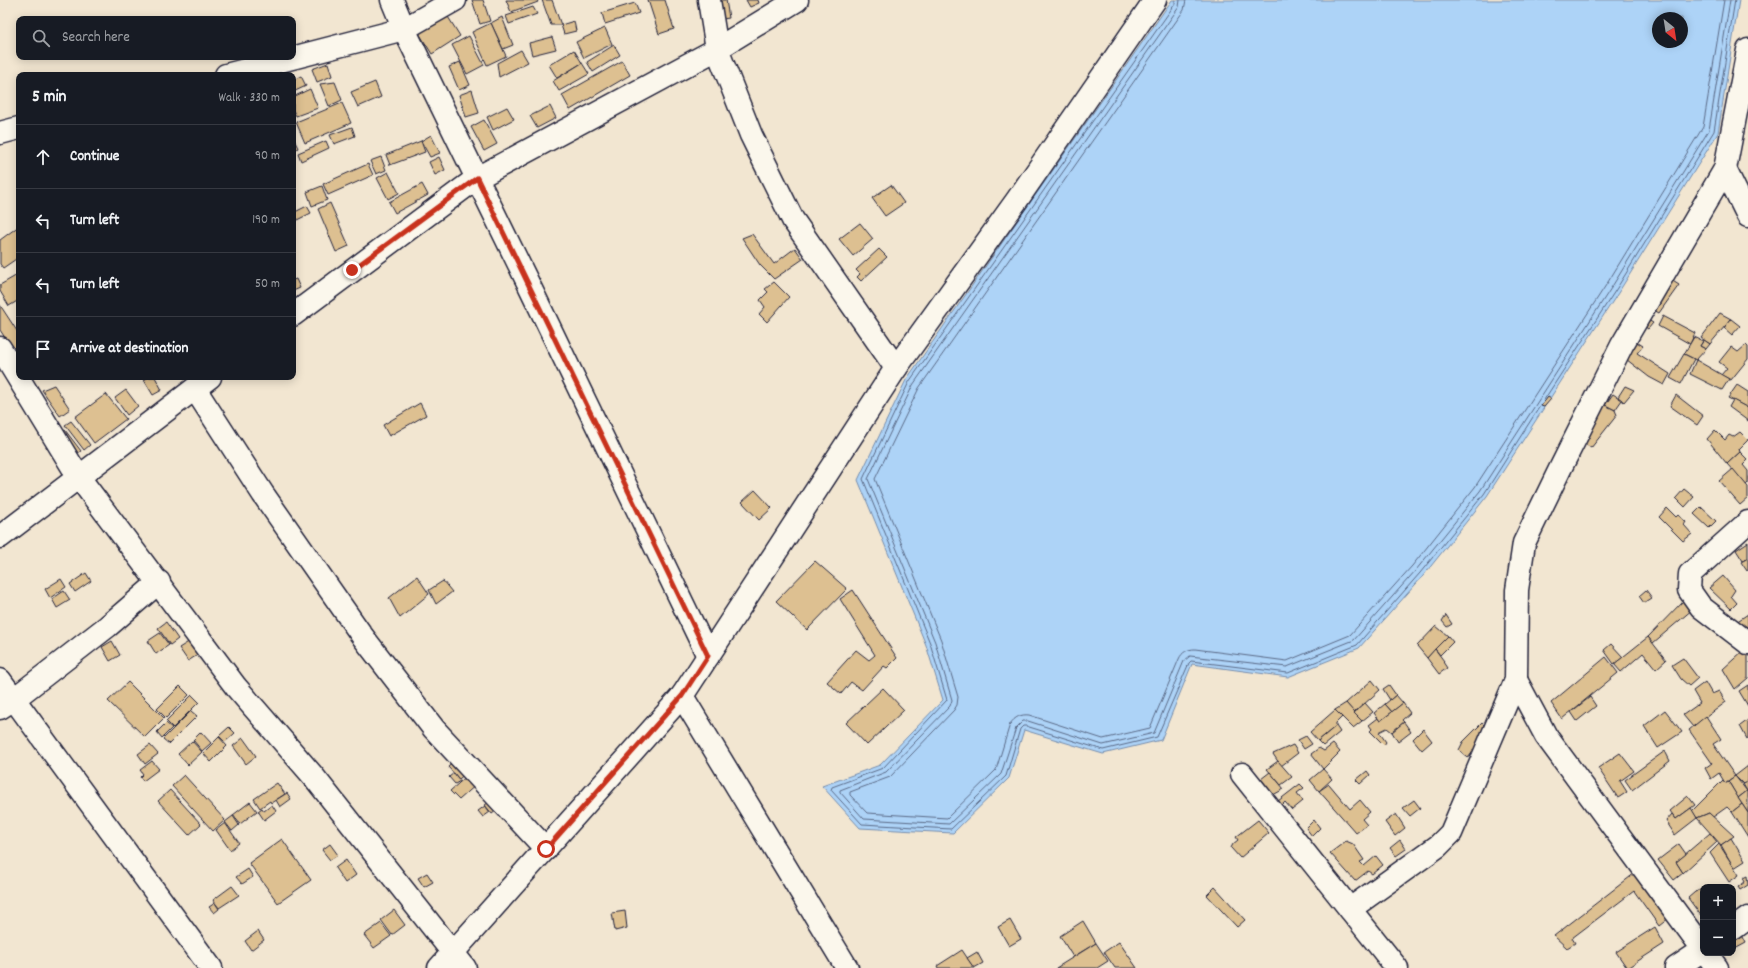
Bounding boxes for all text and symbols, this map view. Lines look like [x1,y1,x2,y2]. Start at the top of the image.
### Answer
north arrow [1652,12,1688,48]
search box [16,16,296,60]
icon: search [30,27,52,49]
text: Search here [62,27,130,49]
text: 5 min [32,86,66,110]
text: Walk · 330 m [219,89,280,108]
icon: ahead [32,146,54,168]
text: Continue [70,146,119,168]
text: 90 m [255,147,280,166]
icon: left [32,210,54,232]
text: Turn left [70,210,119,232]
text: 190 m [252,211,280,230]
route end [343,261,361,279]
icon: left [32,274,54,296]
text: Turn left [70,274,119,296]
text: 50 m [255,275,280,294]
icon: arrive [32,338,54,360]
text: Arrive at destination [70,338,188,360]
route start [537,840,555,858]
map controls [1700,884,1736,956]
button: + [1700,884,1736,920]
button: − [1700,920,1736,956]

